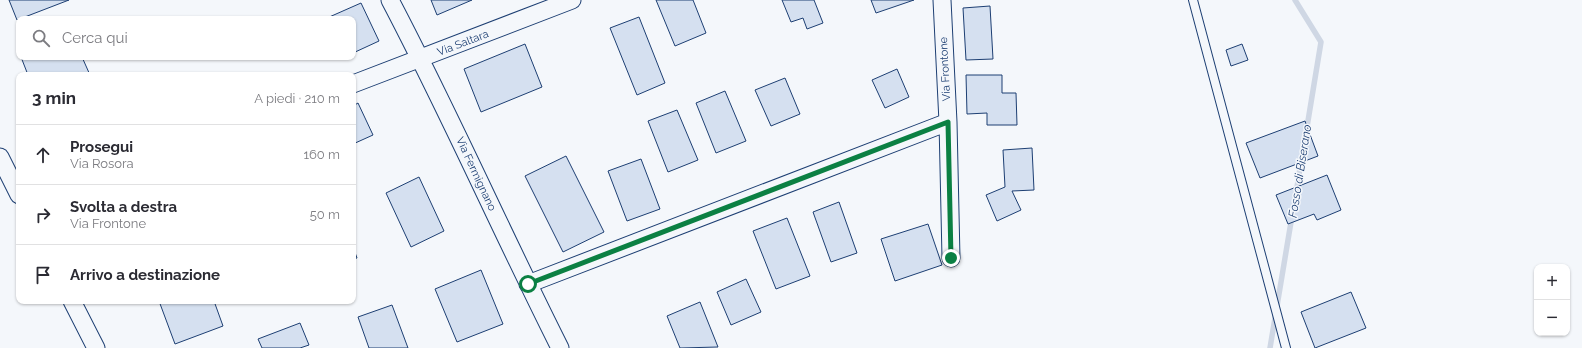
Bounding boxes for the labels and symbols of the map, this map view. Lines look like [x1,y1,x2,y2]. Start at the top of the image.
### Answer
street label: Via Saltara [436,27,490,59]
street label: Via Frontone [937,36,953,101]
water label: Fosso di Biserano [1286,123,1314,219]
street label: Via Fermignano [453,135,499,213]
route end [942,249,960,267]
route start [519,275,537,293]

